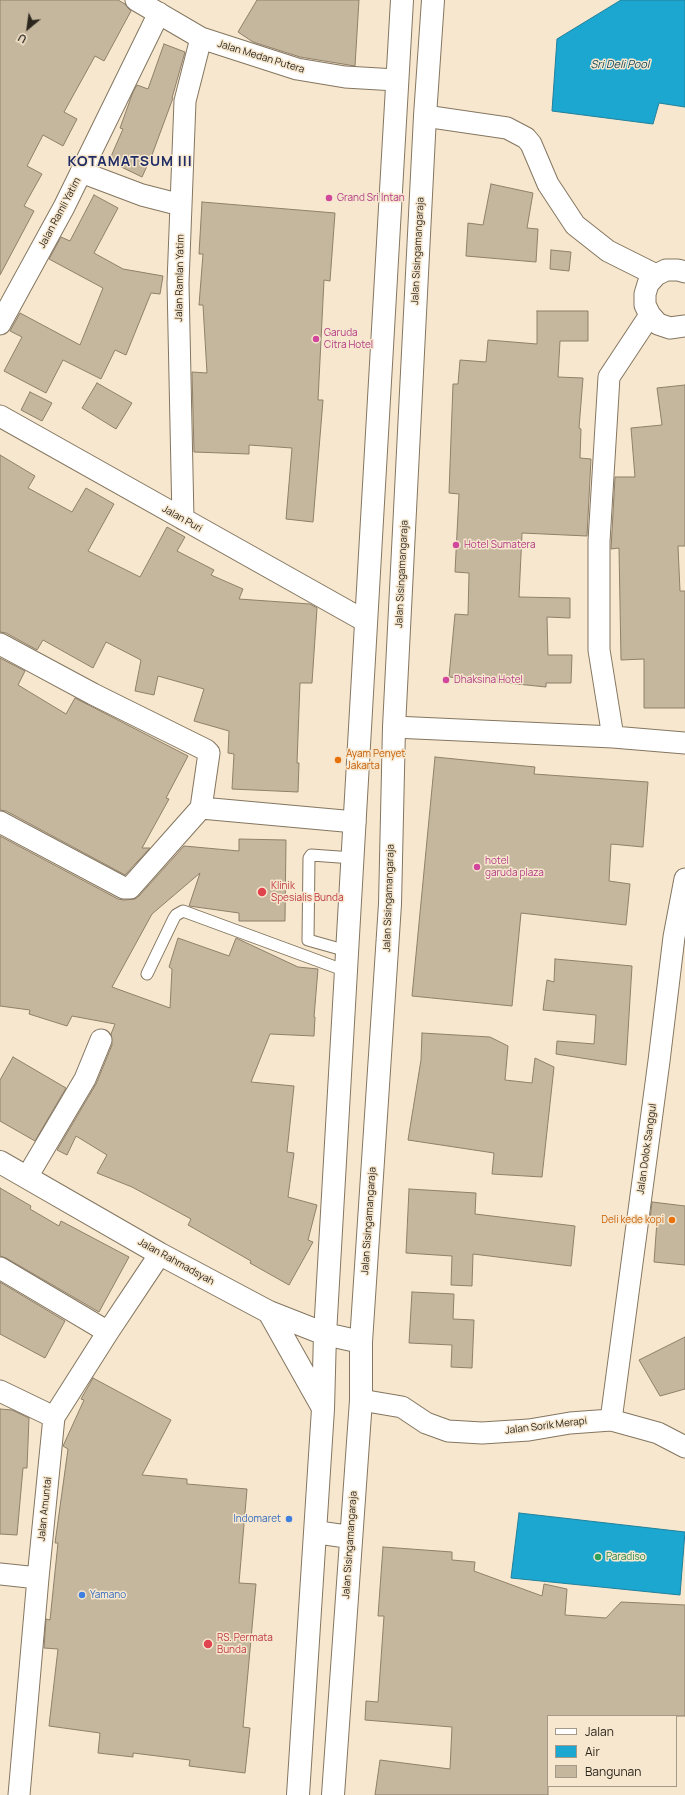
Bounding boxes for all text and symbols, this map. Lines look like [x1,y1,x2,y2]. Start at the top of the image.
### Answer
north arrow [8,8,48,48]
text: U [15,30,29,47]
street label: Jalan Medan Putera [216,38,306,76]
water label: Sri Deli Pool [591,58,649,72]
district label: KOTAMATSUM III [67,154,193,170]
street label: Jalan Ramli Yatim [36,176,84,250]
place label: Grand Sri Intan [337,192,405,204]
marker: Grand Sri Intan [324,193,334,203]
street label: Jalan Sisingamangaraja [409,197,427,305]
street label: Jalan Ramlan Yatim [173,234,187,322]
place label: Garuda Citra Hotel [324,327,373,350]
marker: Garuda Citra Hotel [311,334,321,344]
street label: Jalan Puri [160,503,204,535]
street label: Jalan Sisingamangaraja [393,520,411,628]
place label: Hotel Sumatera [464,539,535,551]
marker: Hotel Sumatera [451,540,461,550]
place label: Dhaksina Hotel [454,674,523,686]
marker: Dhaksina Hotel [441,675,451,685]
place label: Ayam Penyet Jakarta [346,748,405,772]
marker: Ayam Penyet Jakarta [333,755,343,765]
street label: Jalan Sisingamangaraja [381,844,397,952]
place label: hotel garuda plaza [485,855,544,878]
marker: hotel garuda plaza [472,862,482,872]
place label: Klinik Spesialis Bunda [271,880,343,904]
marker: Klinik Spesialis Bunda [256,886,268,898]
street label: Jalan Dolok Sanggul [635,1103,659,1195]
street label: Jalan Sisingamangaraja [359,1167,379,1275]
place label: Deli kede kopi [601,1214,664,1226]
marker: Deli kede kopi [667,1215,677,1225]
street label: Jalan Rahmadsyah [136,1236,216,1288]
street label: Jalan Sorik Merapi [504,1415,588,1437]
street label: Jalan Amuntai [36,1476,54,1542]
street label: Jalan Sisingamangaraja [340,1491,360,1599]
place label: Indomaret [234,1513,281,1525]
marker: Indomaret [284,1514,294,1524]
place label: Paradiso [606,1551,646,1563]
marker: Paradiso [593,1552,603,1562]
place label: Yamano [90,1589,126,1601]
marker: Yamano [77,1590,87,1600]
place label: RS. Permata Bunda [217,1632,273,1656]
marker: RS. Permata Bunda [202,1638,214,1650]
legend [547,1715,677,1787]
text: Jalan [585,1723,614,1740]
text: Air [585,1743,600,1760]
text: Bangunan [585,1763,641,1780]

